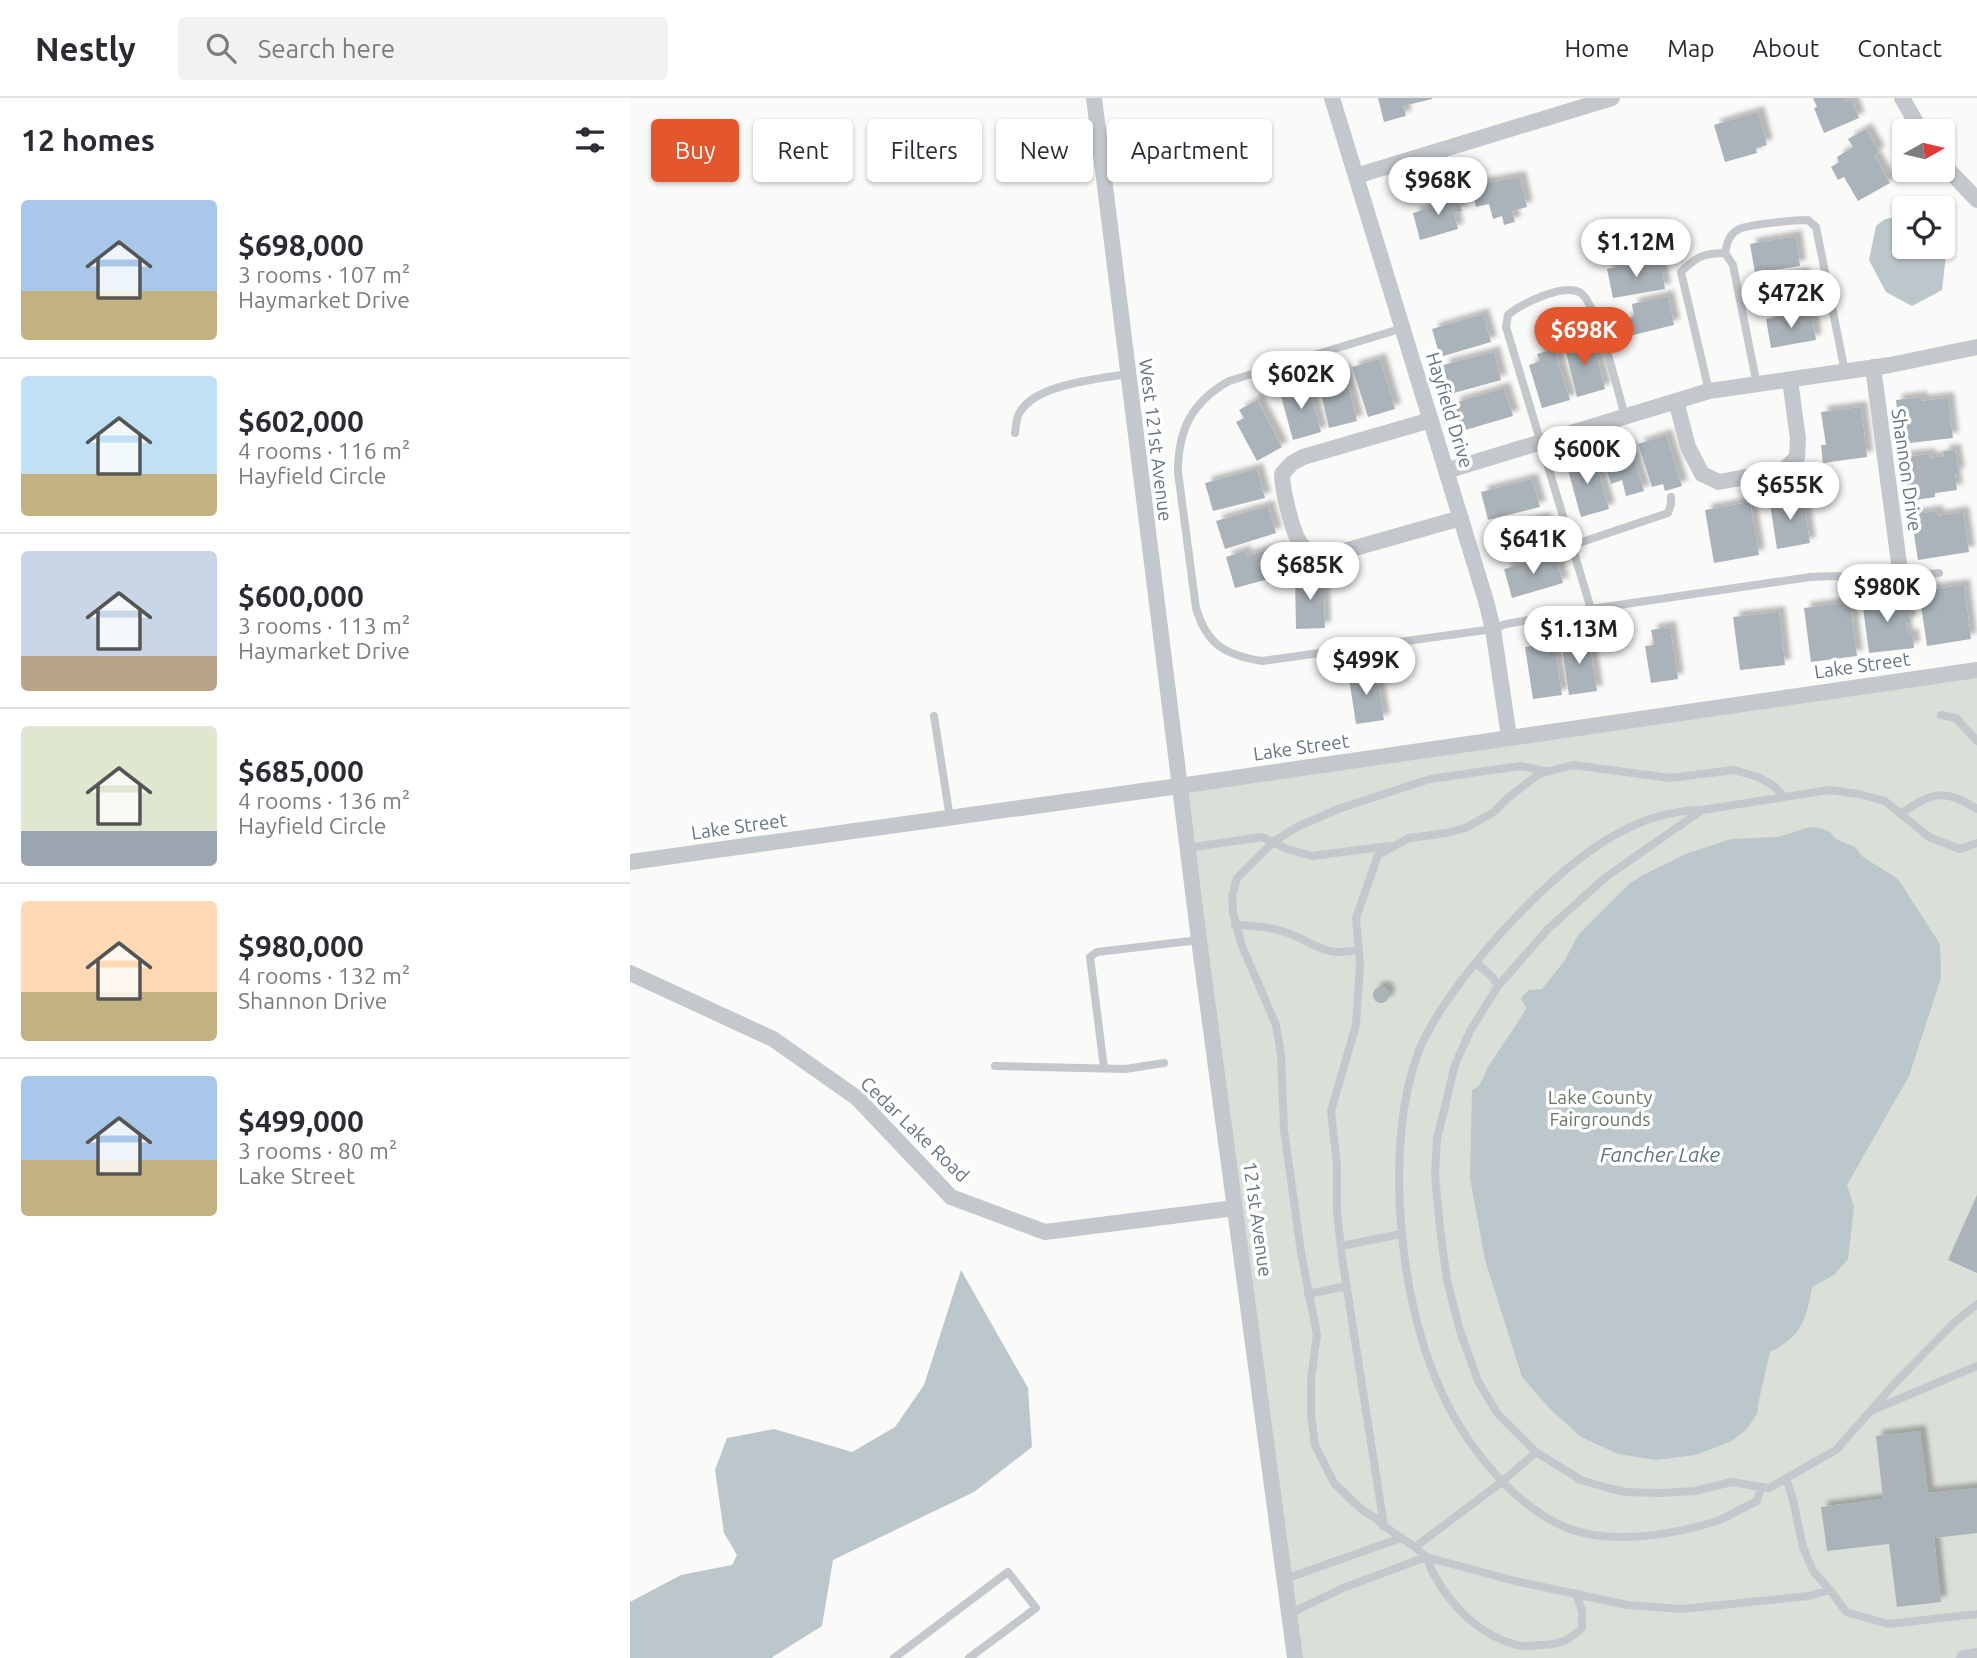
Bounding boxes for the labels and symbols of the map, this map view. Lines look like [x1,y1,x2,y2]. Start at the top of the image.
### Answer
north arrow [1892,119,1955,182]
pin: $968K [1389,158,1487,217]
pin: $1.12M [1579,220,1693,279]
pin: $472K [1742,271,1840,330]
pin: $698K [1535,308,1633,367]
street label: Hayfield Drive [1422,349,1478,471]
pin: $602K [1252,352,1350,411]
street label: West 121st Avenue [1135,357,1177,523]
street label: Shannon Drive [1888,407,1926,533]
pin: $600K [1538,426,1636,486]
pin: $655K [1741,462,1839,522]
pin: $641K [1484,517,1582,576]
pin: $685K [1261,542,1359,602]
pin: $980K [1838,564,1936,624]
pin: $1.13M [1522,606,1636,666]
pin: $499K [1317,638,1415,697]
street label: Lake Street [1813,647,1912,683]
street label: Lake Street [1252,729,1351,765]
street label: Lake Street [690,808,789,844]
street label: Cedar Lake Road [856,1072,974,1186]
park label: Lake County Fairgrounds [1548,1086,1652,1130]
water label: Fancher Lake [1600,1142,1721,1166]
street label: 121st Avenue [1239,1160,1277,1278]

